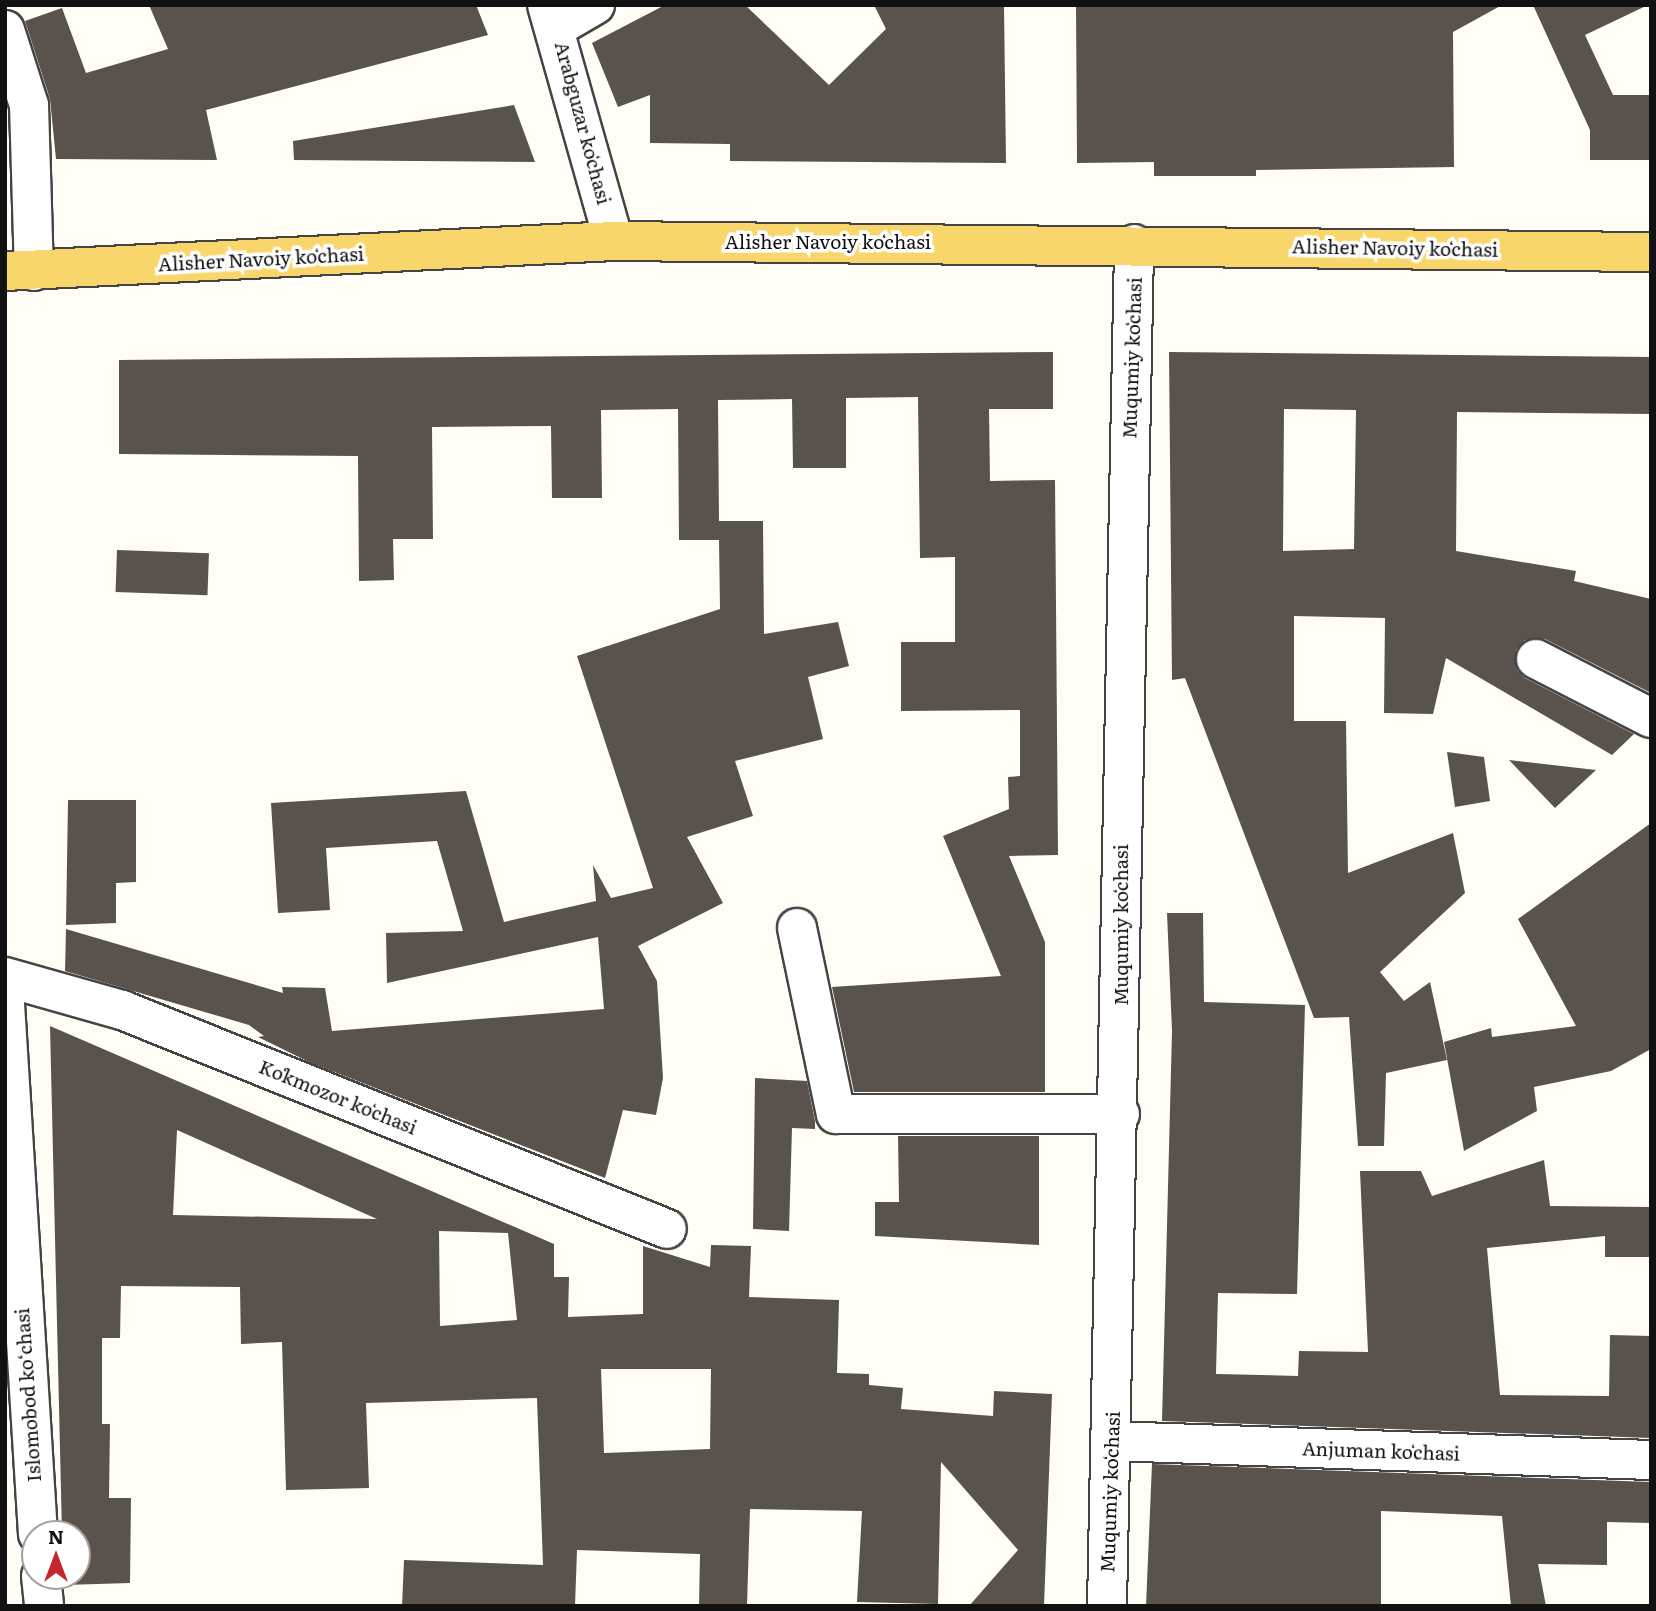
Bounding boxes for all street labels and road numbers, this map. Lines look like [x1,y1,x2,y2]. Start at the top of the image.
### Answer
street label: Arabguzar koʻchasi [550,39,616,207]
street label: Alisher Navoiy koʻchasi [725,231,931,253]
street label: Alisher Navoiy koʻchasi [1292,235,1498,261]
street label: Alisher Navoiy koʻchasi [157,242,365,276]
street label: Muqumiy koʻchasi [1118,277,1146,439]
street label: Muqumiy koʻchasi [1110,844,1132,1006]
street label: Koʻkmozor koʻchasi [256,1055,420,1139]
street label: Islomobod ko‘chasi [11,1307,45,1483]
street label: Muqumiy koʻchasi [1096,1411,1124,1573]
street label: Anjuman koʻchasi [1302,1437,1460,1465]

